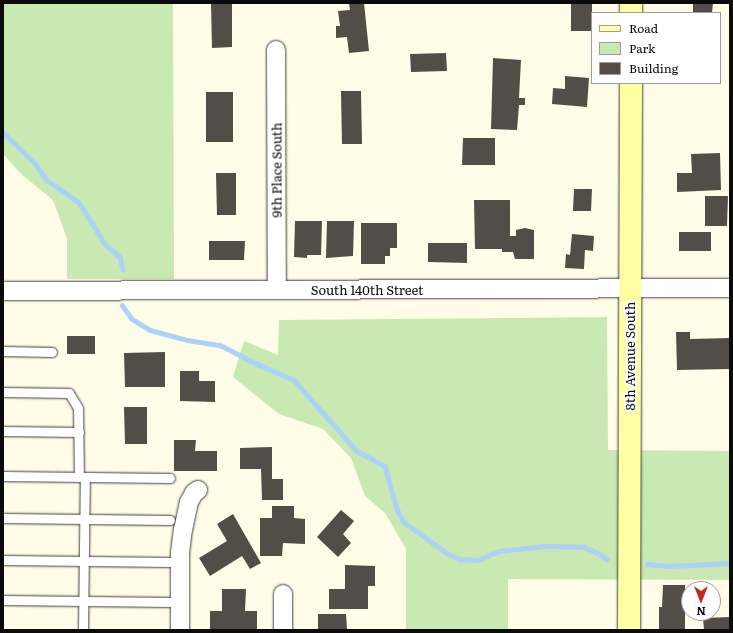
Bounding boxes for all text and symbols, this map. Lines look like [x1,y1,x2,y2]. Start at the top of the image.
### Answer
legend [591,12,721,84]
text: Road [629,19,658,37]
text: Park [629,39,655,57]
text: Building [629,59,678,77]
street label: 9th Place South [269,122,285,218]
street label: South 140th Street [311,282,423,298]
street label: 8th Avenue South [622,302,638,410]
north arrow [681,581,721,621]
text: N [696,604,706,620]

